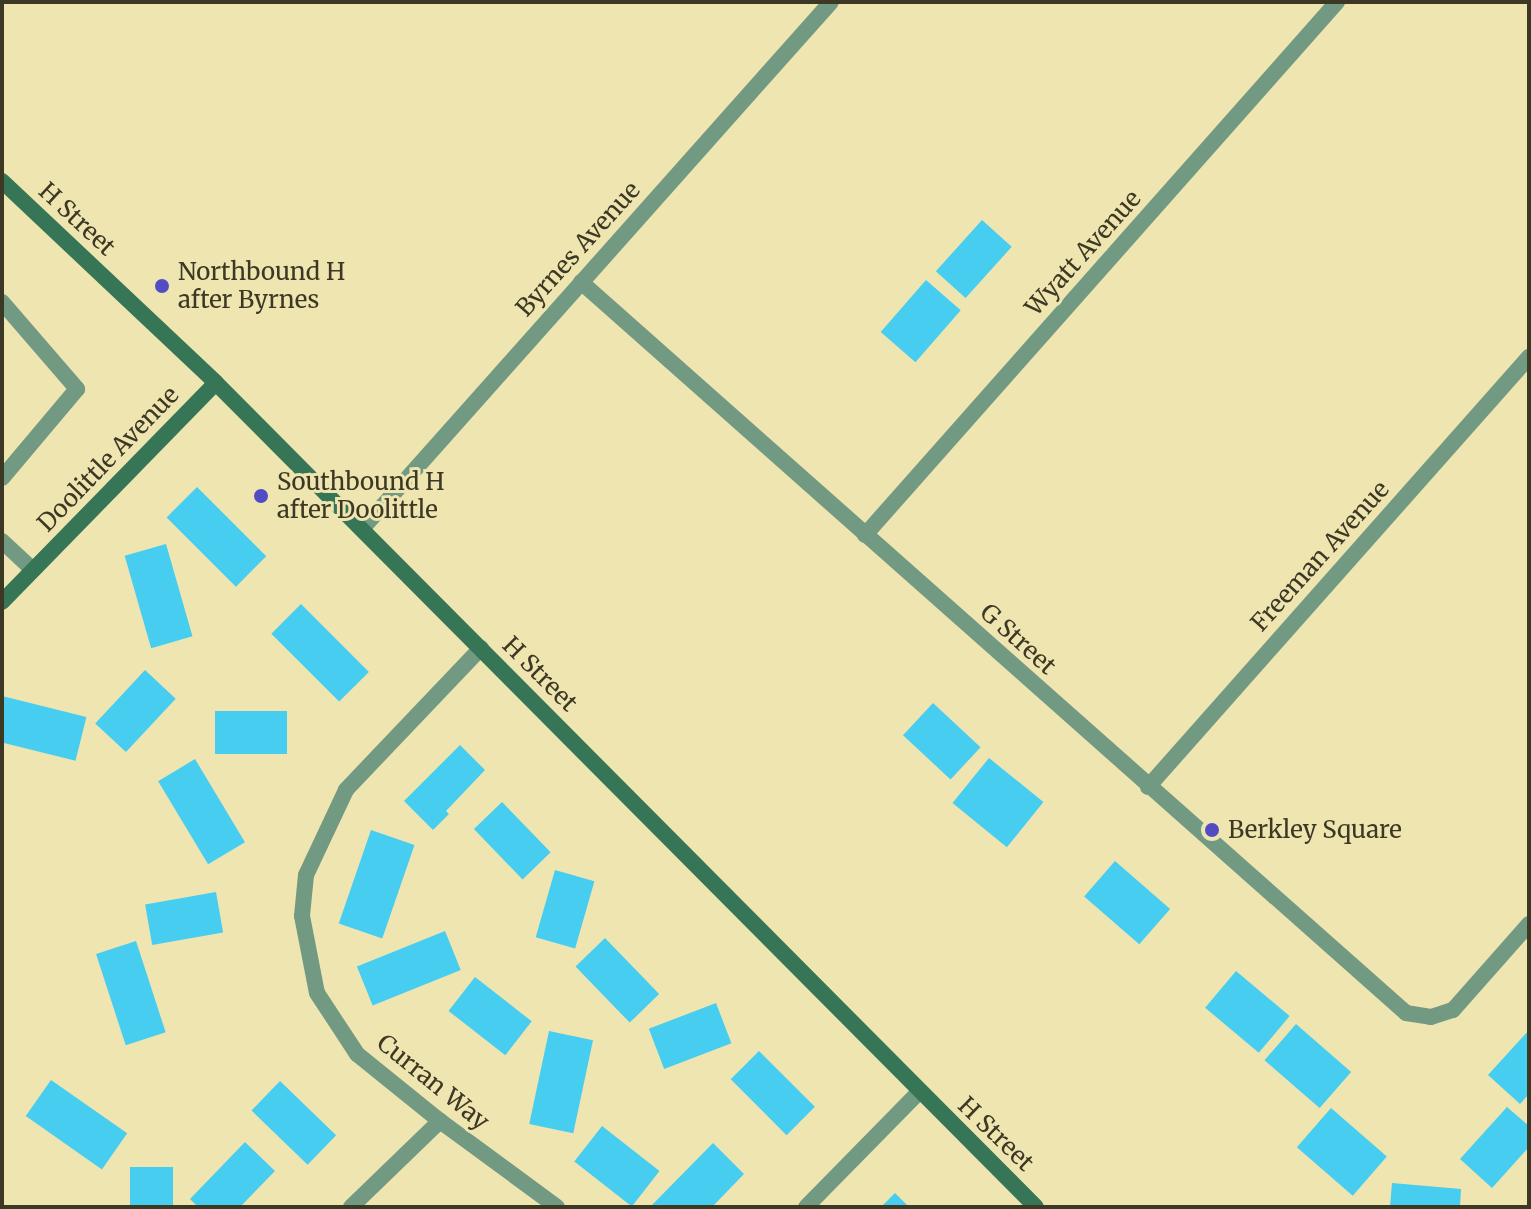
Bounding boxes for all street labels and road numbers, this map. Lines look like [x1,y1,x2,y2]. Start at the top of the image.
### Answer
street label: Byrnes Avenue [510,176,646,322]
street label: H Street [33,177,121,261]
street label: Wyatt Avenue [1019,184,1147,322]
street label: Doolittle Avenue [31,380,185,538]
street label: Freeman Avenue [1245,475,1395,637]
street label: G Street [974,598,1062,680]
street label: H Street [497,631,583,717]
street label: Curran Way [371,1028,495,1136]
street label: H Street [952,1091,1040,1177]

